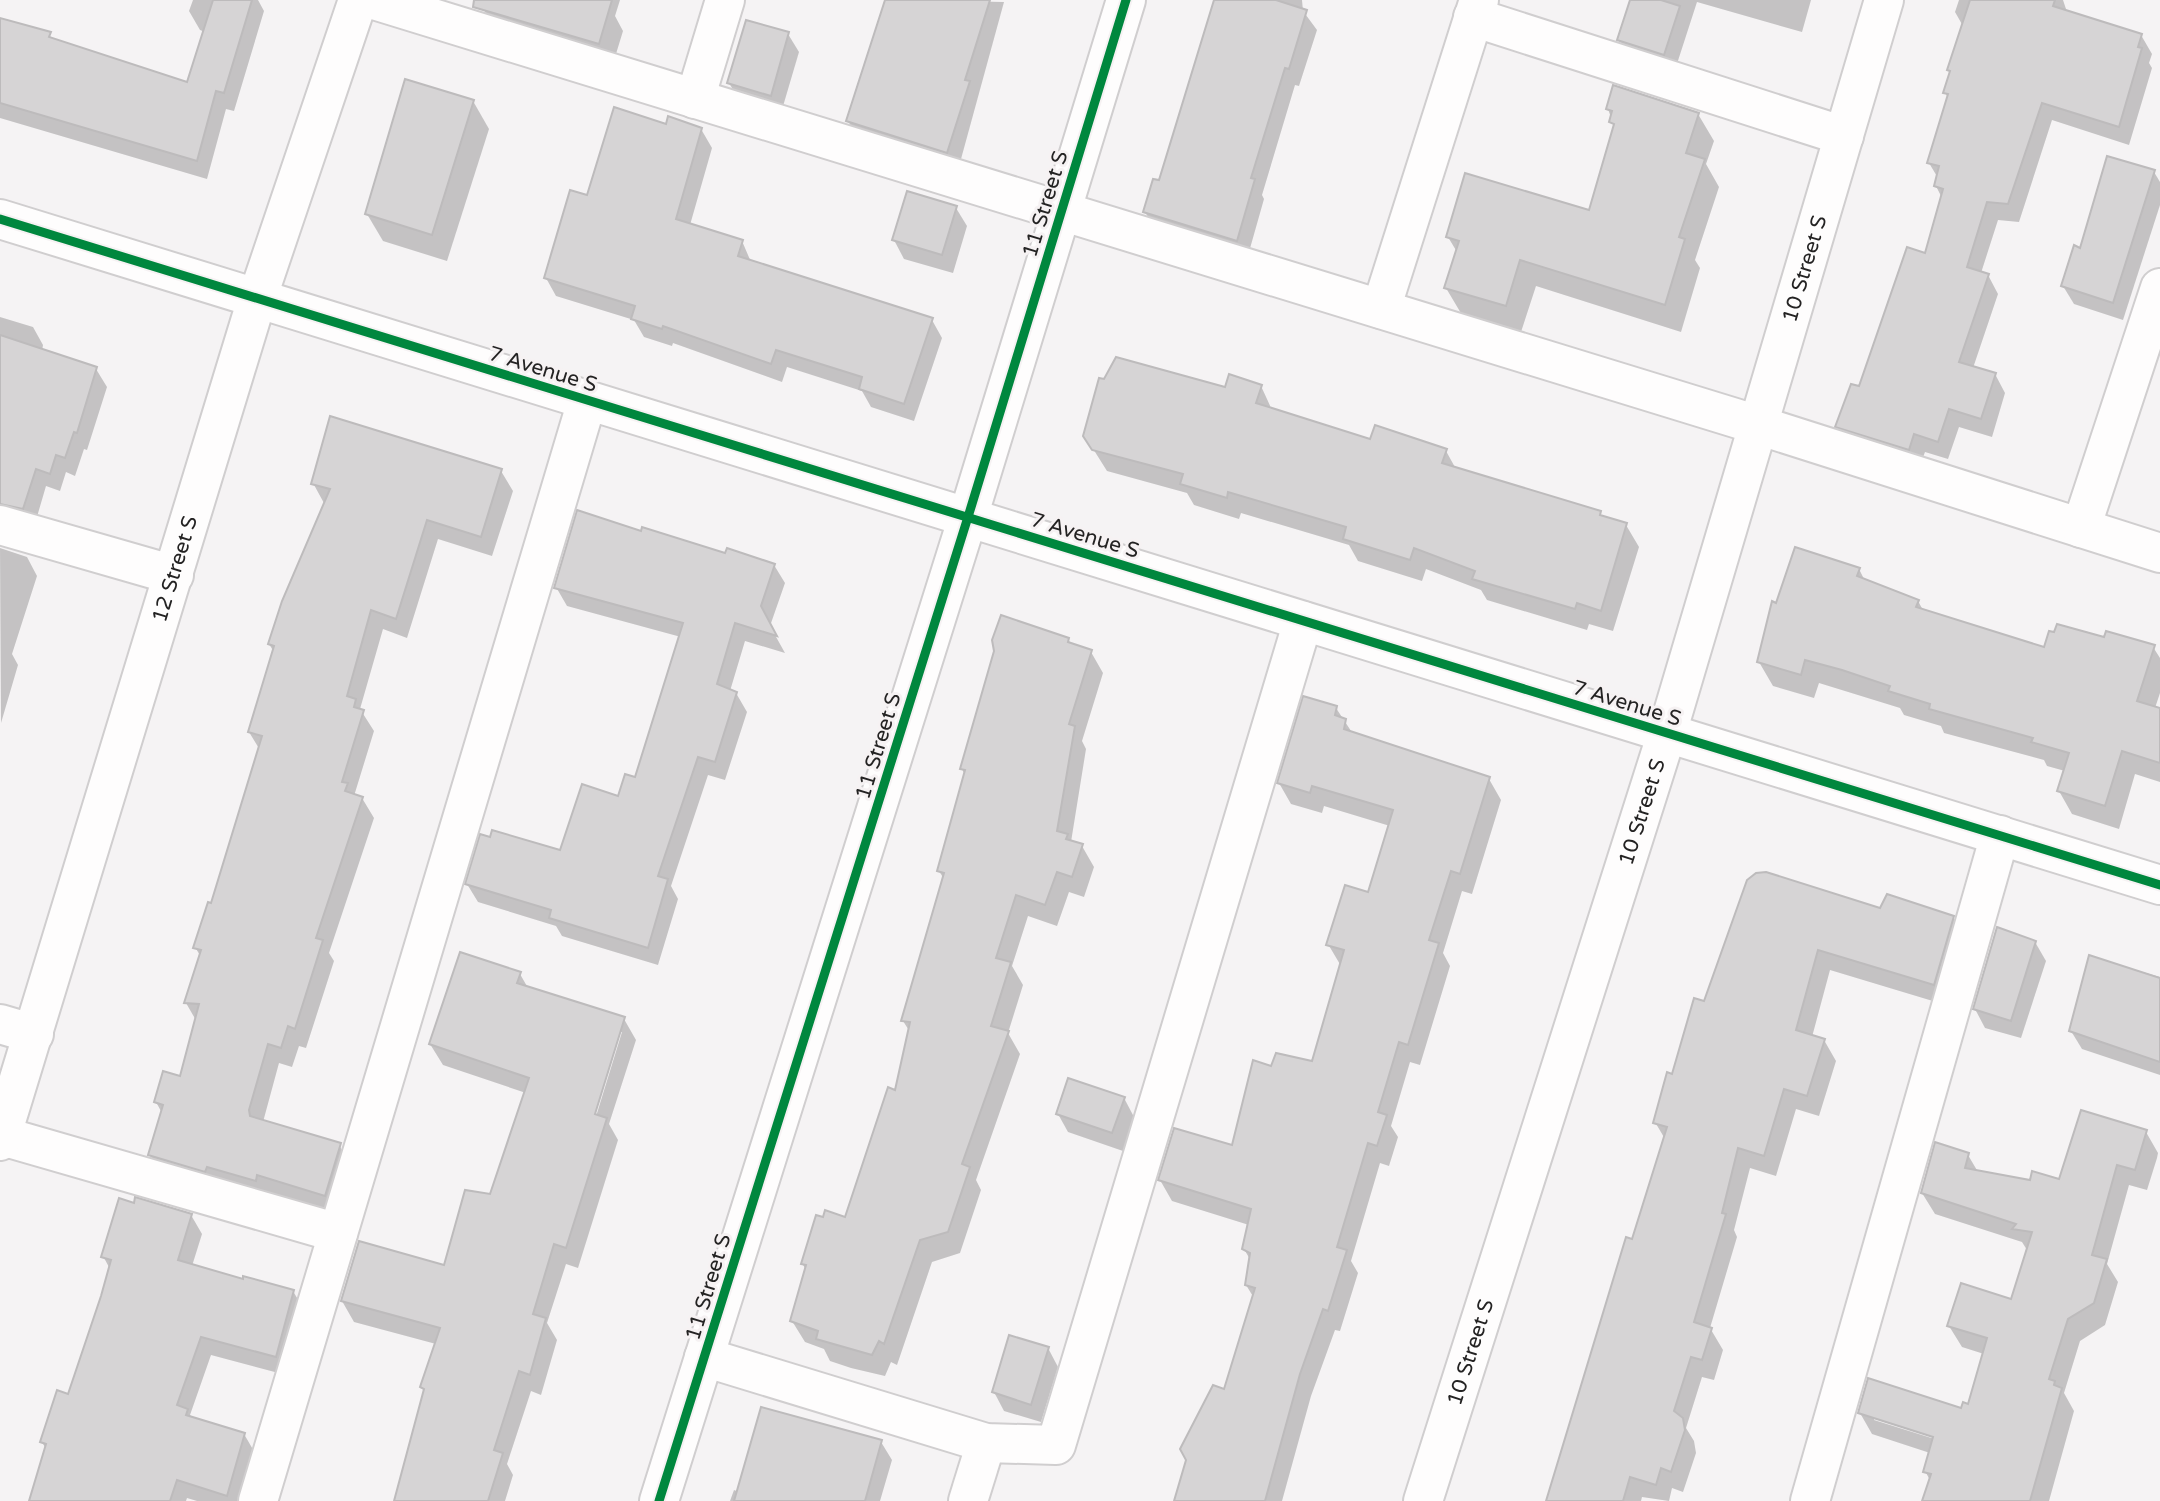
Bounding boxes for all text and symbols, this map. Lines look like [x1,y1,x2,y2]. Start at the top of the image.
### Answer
street label: 11 Street S [1017,148,1074,261]
street label: 10 Street S [1777,212,1833,325]
street label: 7 Avenue S [486,341,600,398]
street label: 7 Avenue S [1028,507,1142,564]
street label: 12 Street S [147,513,203,626]
street label: 7 Avenue S [1570,675,1684,732]
street label: 11 Street S [850,690,907,803]
street label: 10 Street S [1614,756,1671,868]
street label: 11 Street S [680,1231,737,1344]
street label: 10 Street S [1442,1296,1499,1409]

